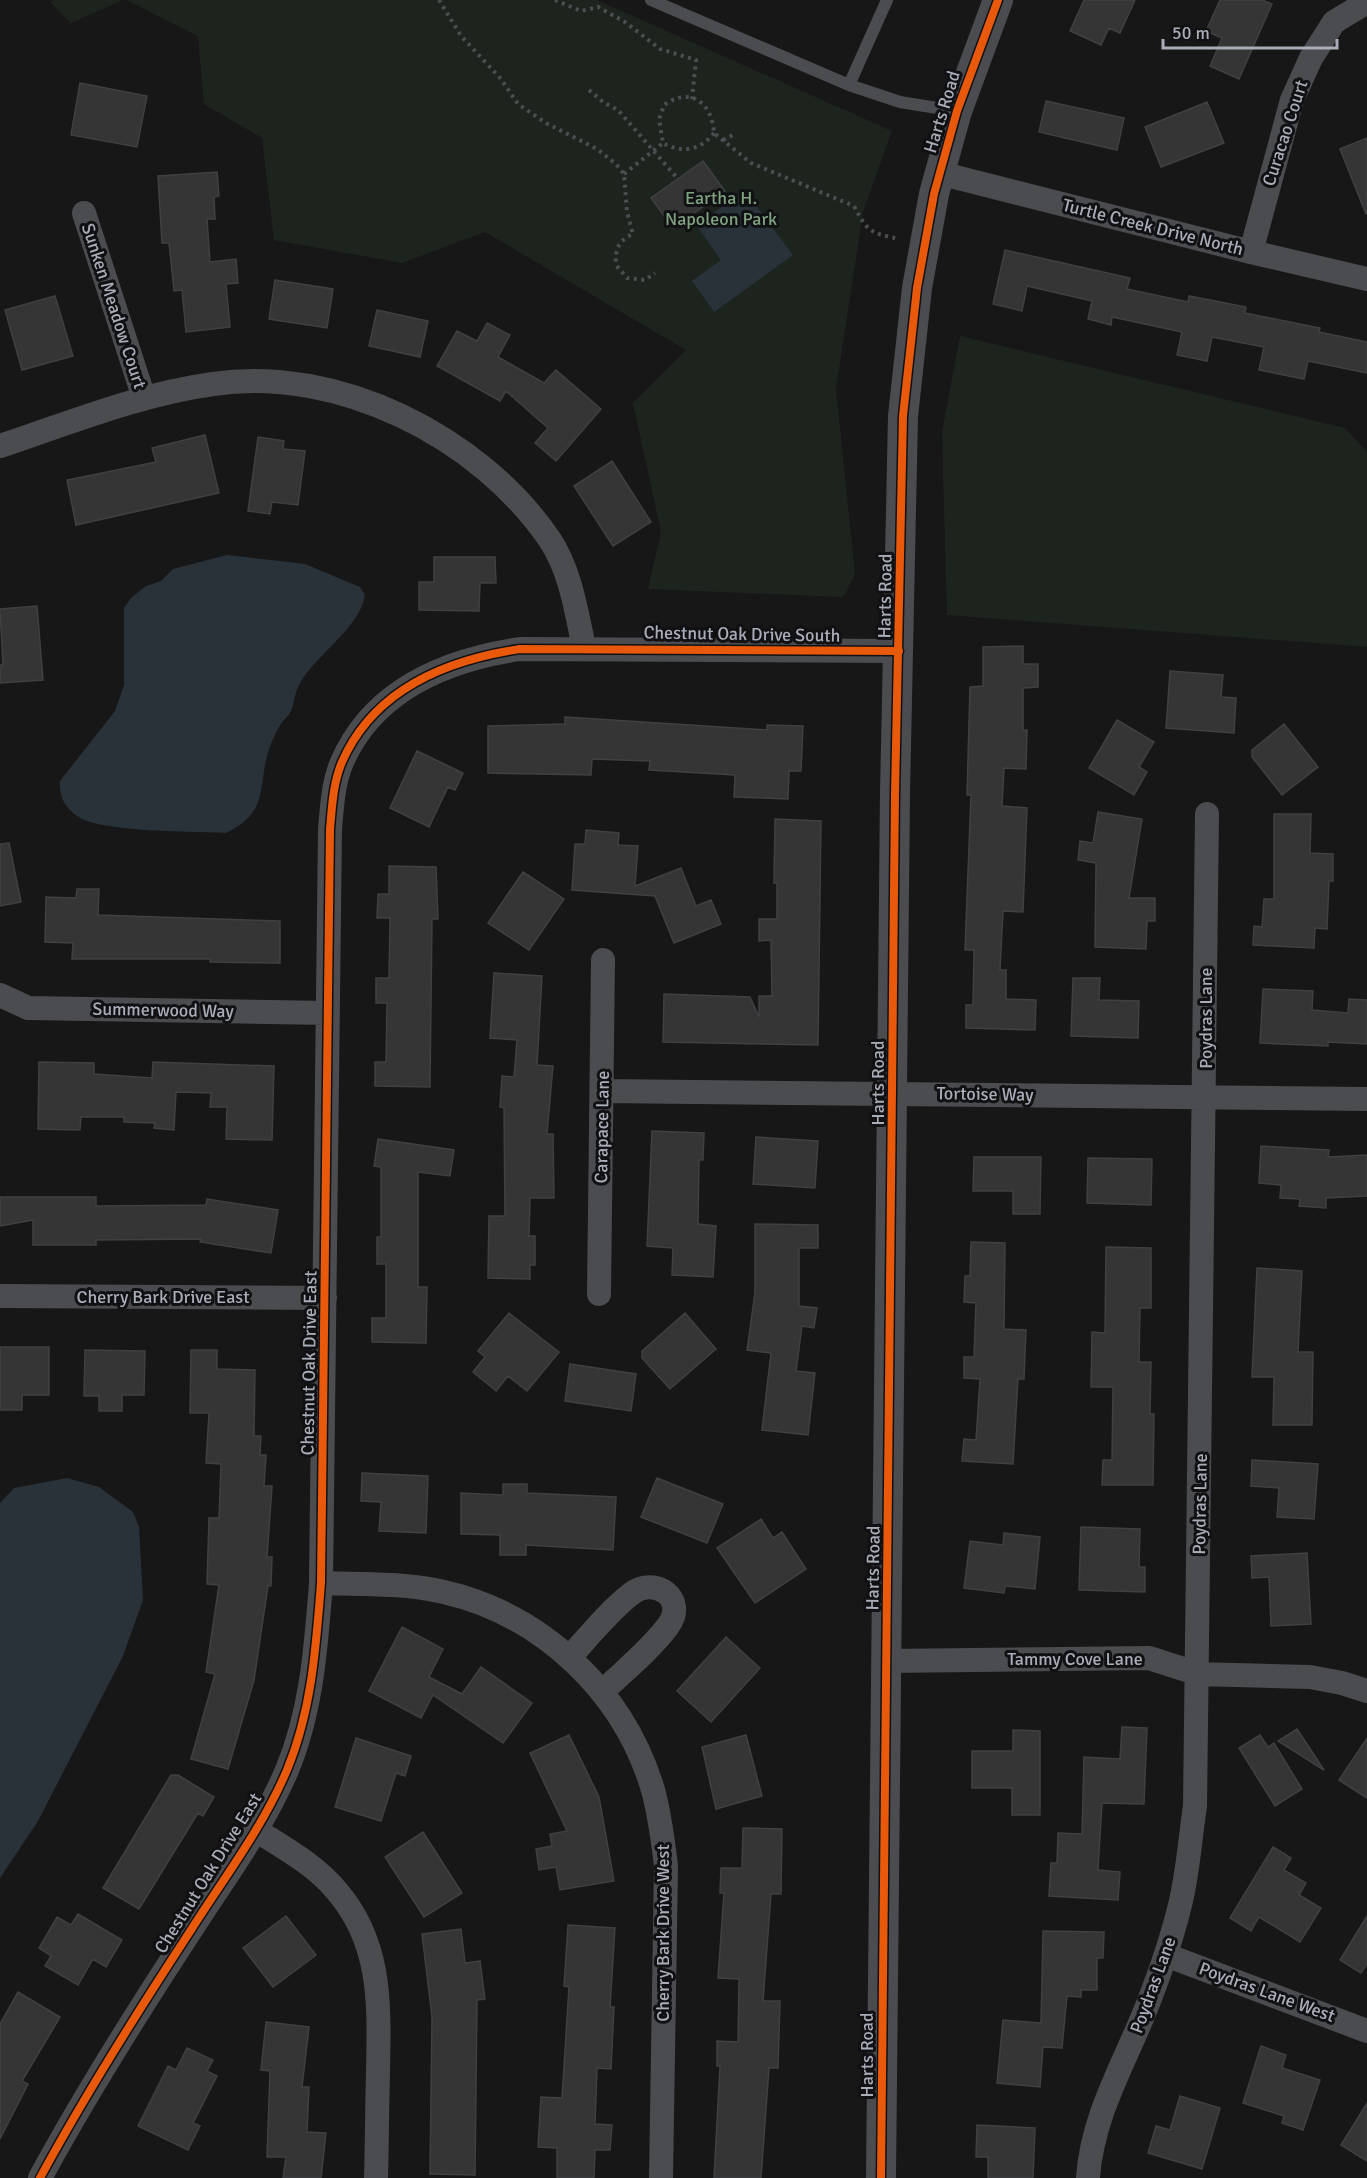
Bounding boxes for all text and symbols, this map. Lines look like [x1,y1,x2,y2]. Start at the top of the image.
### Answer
scale bar [1163,12,1337,50]
text: 50 m [1172,22,1210,44]
street label: Harts Road [919,68,965,156]
street label: Curacao Court [1258,77,1312,189]
park label: Eartha H. Napoleon Park [665,187,777,230]
street label: Turtle Creek Drive North [1060,194,1246,260]
street label: Sunken Meadow Court [77,220,151,392]
street label: Harts Road [873,553,897,639]
street label: Chestnut Oak Drive South [643,621,841,647]
street label: Poydras Lane [1195,967,1217,1069]
street label: Summerwood Way [92,998,235,1022]
street label: Harts Road [867,1041,889,1125]
street label: Carapace Lane [590,1071,614,1183]
street label: Tortoise Way [936,1082,1034,1106]
street label: Chestnut Oak Drive East [296,1270,322,1456]
street label: Cherry Bark Drive East [77,1286,249,1308]
street label: Poydras Lane [1188,1453,1212,1555]
street label: Harts Road [861,1525,885,1611]
street label: Tammy Cove Lane [1007,1648,1143,1670]
street label: Chestnut Oak Drive East [150,1789,266,1957]
street label: Cherry Bark Drive West [652,1844,674,2022]
street label: Poydras Lane [1125,1934,1181,2036]
street label: Poydras Lane West [1196,1957,1338,2027]
street label: Harts Road [856,2013,878,2097]

